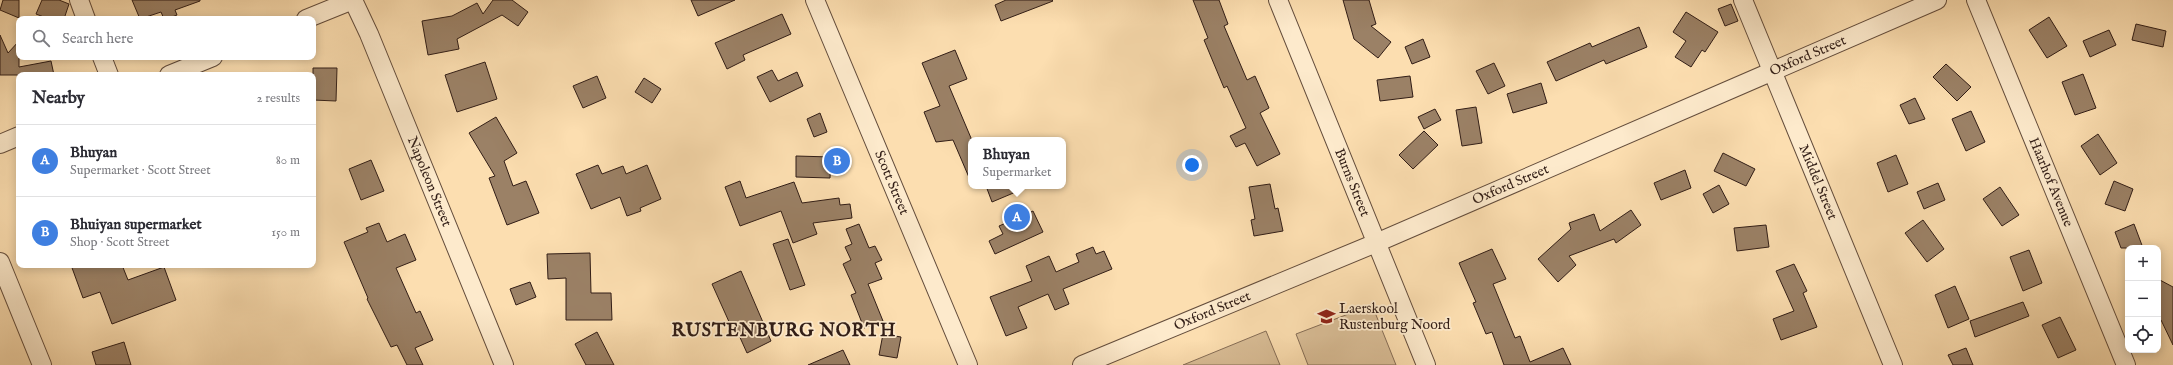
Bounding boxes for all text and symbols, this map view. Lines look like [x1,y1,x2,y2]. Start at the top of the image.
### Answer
search box [16,16,316,60]
icon: search [30,27,52,49]
text: Search here [62,29,133,48]
street label: Oxford Street [1767,31,1849,80]
text: Nearby [32,88,85,109]
text: 2 results [256,90,300,107]
street label: Napoleon Street [403,134,456,230]
street label: Haarhof Avenue [2024,135,2078,230]
popup [968,137,1066,189]
street label: Middel Street [1794,142,1841,223]
text: Bhuyan [70,143,117,162]
text: Bhuyan [983,145,1030,164]
pin: B [824,146,850,176]
street label: Burns Street [1330,146,1374,219]
street label: Scott Street [870,148,913,218]
text: A [41,152,49,169]
text: 80 m [276,152,300,169]
your location [1182,155,1202,175]
street label: Oxford Street [1470,160,1552,209]
text: Supermarket · Scott Street [70,162,211,179]
text: Supermarket [983,164,1051,181]
pin: A [1004,202,1030,232]
text: Bhuiyan supermarket [70,215,202,234]
text: B [41,224,49,241]
text: 150 m [271,224,300,241]
text: Shop · Scott Street [70,234,169,251]
map controls [2125,245,2161,353]
button: + [2125,245,2161,281]
button: − [2125,281,2161,317]
street label: Oxford Street [1171,287,1253,335]
place label: Laerskool Rustenburg Noord [1339,300,1451,334]
school or university icon: Laerskool Rustenburg Noord [1316,307,1336,327]
button: locate [2125,317,2161,353]
district label: RUSTENBURG NORTH [672,320,896,343]

